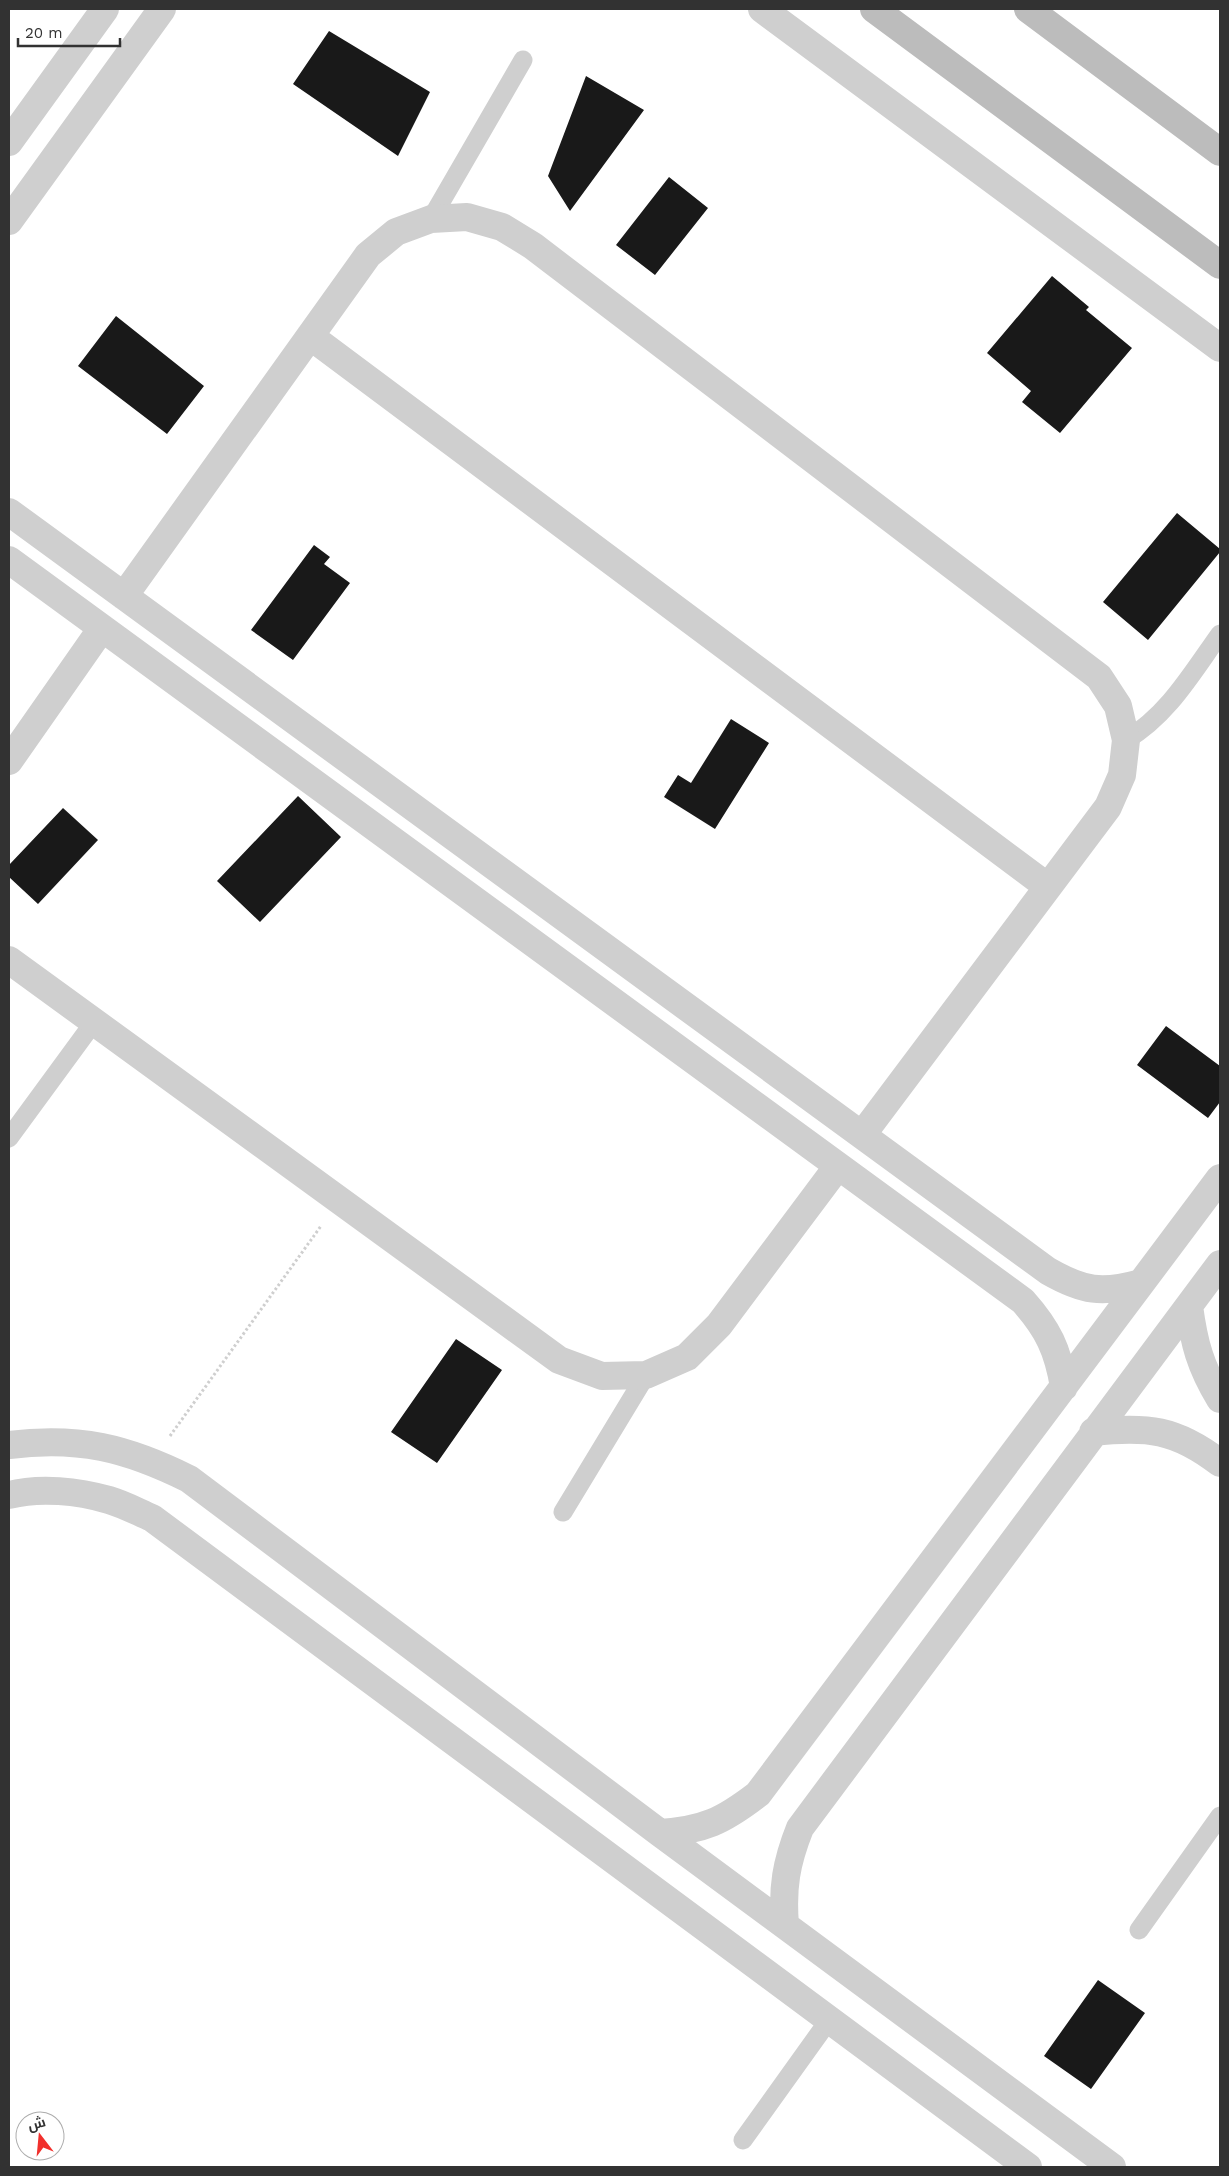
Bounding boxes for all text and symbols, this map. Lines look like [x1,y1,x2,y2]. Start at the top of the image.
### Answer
scale bar [18,15,120,47]
text: 20 m [25,24,63,42]
north arrow [15,2111,65,2161]
text: ش [26,2113,48,2135]

